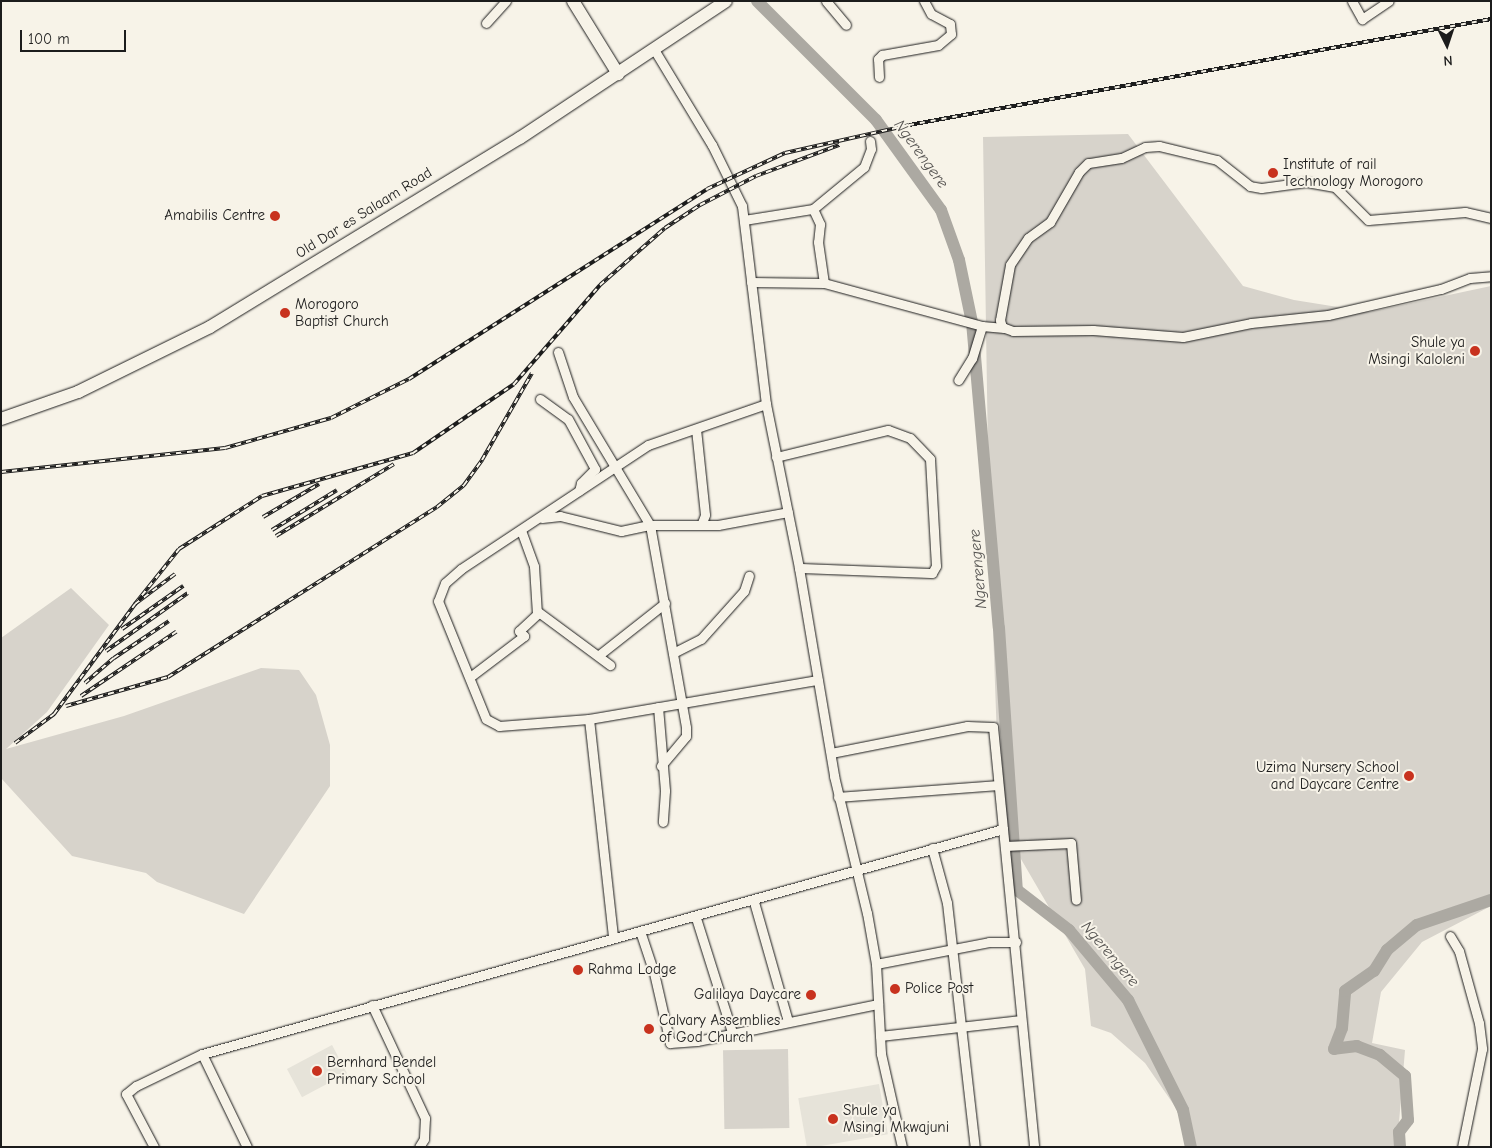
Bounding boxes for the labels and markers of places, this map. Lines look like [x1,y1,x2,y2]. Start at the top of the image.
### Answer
place label: Institute of rail Technology Morogoro [1283,155,1423,190]
marker: Institute of rail Technology Morogoro [1267,167,1279,179]
place label: Amabilis Centre [164,207,265,225]
marker: Amabilis Centre [269,210,281,222]
place label: Morogoro Baptist Church [295,295,389,330]
marker: Morogoro Baptist Church [279,307,291,319]
place label: Shule ya Msingi Kaloleni [1368,333,1465,368]
marker: Shule ya Msingi Kaloleni [1469,345,1481,357]
place label: Uzima Nursery School and Daycare Centre [1256,758,1399,793]
marker: Uzima Nursery School and Daycare Centre [1403,770,1415,782]
place label: Rahma Lodge [588,961,676,979]
marker: Rahma Lodge [572,964,584,976]
place label: Police Post [905,980,973,998]
marker: Police Post [889,983,901,995]
place label: Galilaya Daycare [694,986,801,1004]
marker: Galilaya Daycare [805,989,817,1001]
place label: Calvary Assemblies of God Church [659,1011,780,1046]
marker: Calvary Assemblies of God Church [643,1023,655,1035]
place label: Bernhard Bendel Primary School [327,1053,436,1088]
marker: Bernhard Bendel Primary School [311,1065,323,1077]
place label: Shule ya Msingi Mkwajuni [843,1101,949,1136]
marker: Shule ya Msingi Mkwajuni [827,1113,839,1125]

